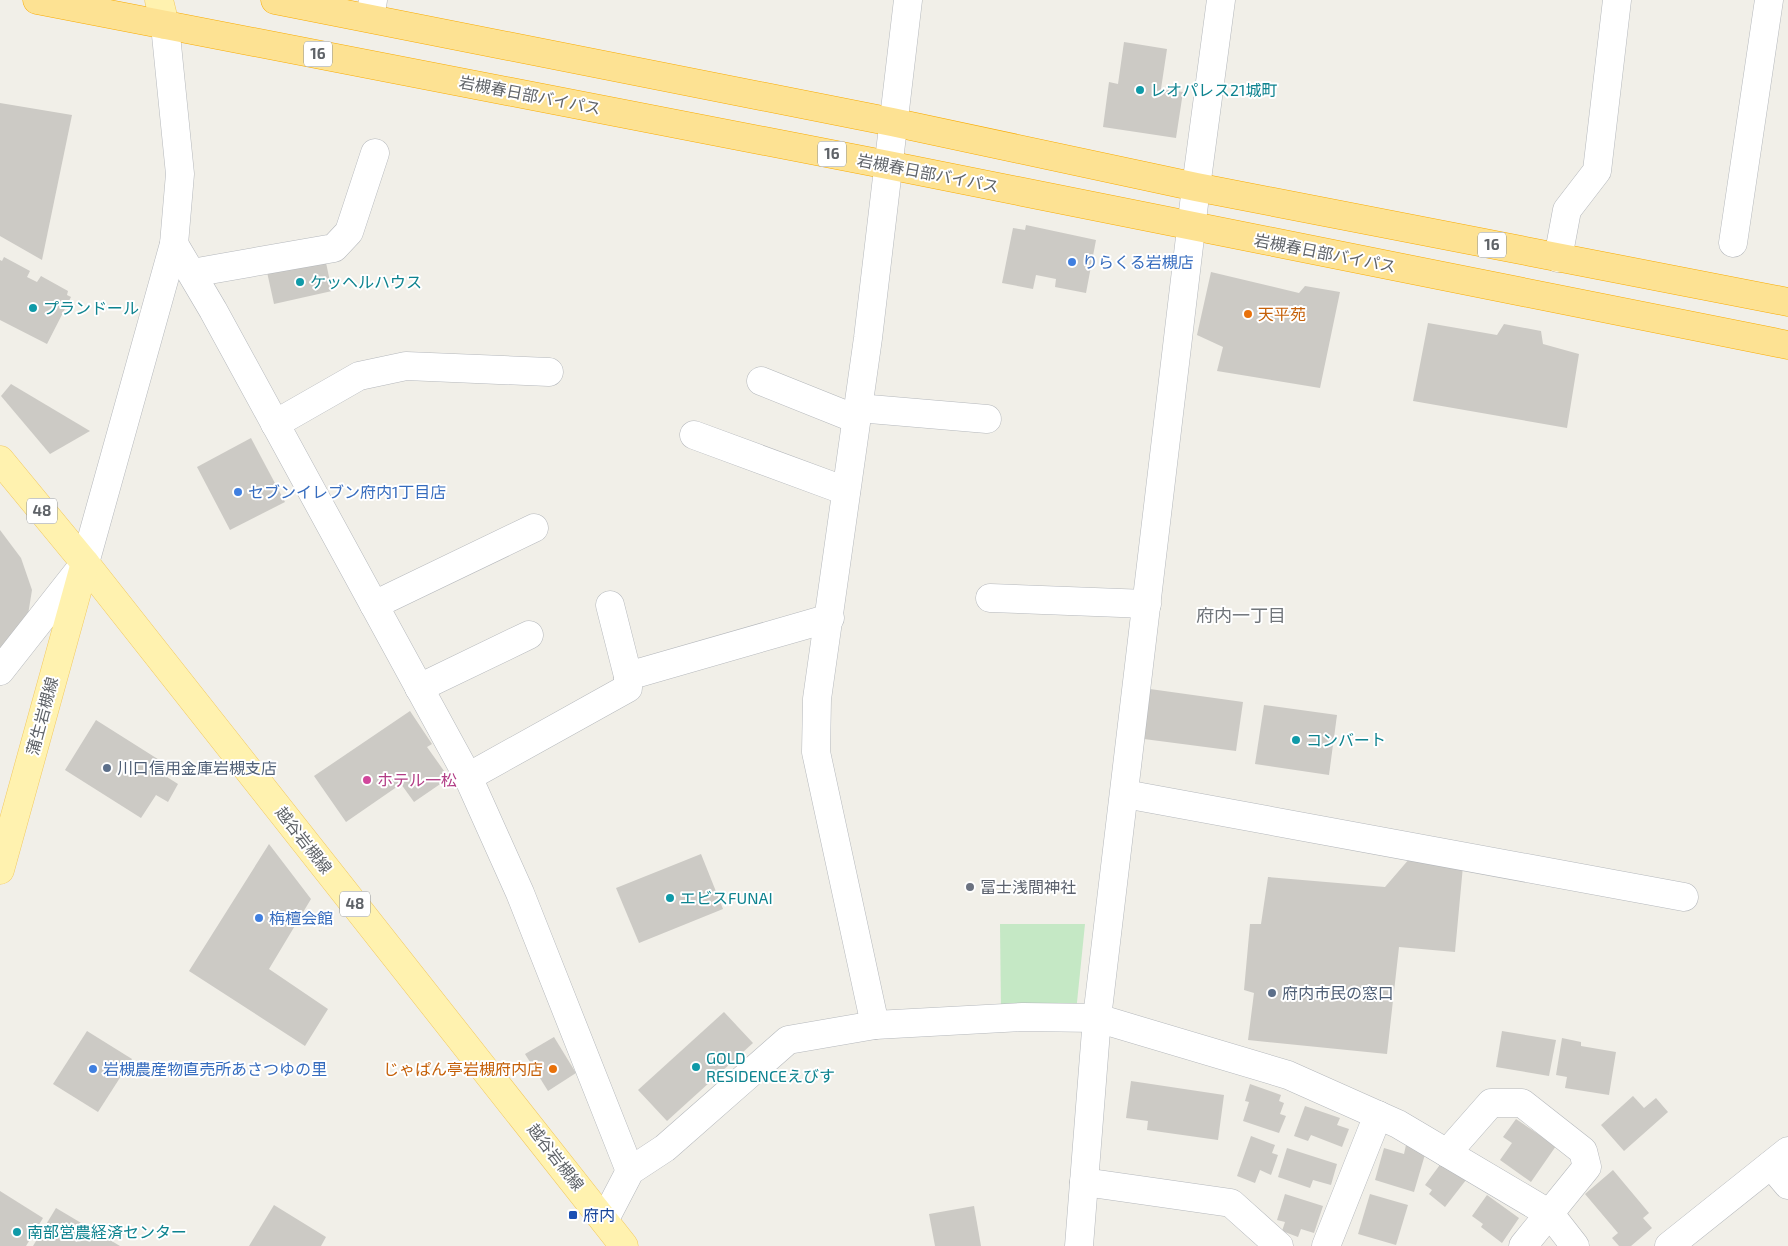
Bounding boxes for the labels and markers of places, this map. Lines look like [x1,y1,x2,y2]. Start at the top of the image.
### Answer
place label: レオパレス21城町 [1150,80,1277,99]
marker: レオパレス21城町 [1134,84,1146,96]
place label: りらくる岩槻店 [1082,252,1194,271]
marker: りらくる岩槻店 [1066,256,1078,268]
place label: ケッヘルハウス [310,272,422,291]
marker: ケッヘルハウス [294,276,306,288]
place label: プランドール [43,298,139,317]
marker: プランドール [27,302,39,314]
place label: 天平苑 [1258,304,1306,323]
marker: 天平苑 [1242,308,1254,320]
place label: セブンイレブン府内1丁目店 [248,482,446,501]
marker: セブンイレブン府内1丁目店 [232,486,244,498]
place label: コンバート [1306,730,1386,749]
marker: コンバート [1290,734,1302,746]
place label: 川口信用金庫岩槻支店 [117,758,277,777]
marker: 川口信用金庫岩槻支店 [101,762,113,774]
place label: ホテル一松 [377,770,457,789]
marker: ホテル一松 [361,774,373,786]
place label: 冨士浅間神社 [980,877,1076,896]
marker: 冨士浅間神社 [964,881,976,893]
place label: エビスFUNAI [680,888,773,907]
marker: エビスFUNAI [664,892,676,904]
place label: 栴檀会館 [269,908,333,927]
marker: 栴檀会館 [253,912,265,924]
place label: 府内市民の窓口 [1282,983,1394,1002]
marker: 府内市民の窓口 [1266,987,1278,999]
place label: GOLD RESIDENCEえびす [706,1048,835,1085]
place label: 岩槻農産物直売所あさつゆの里 [103,1059,327,1078]
place label: じゃぱん亭岩槻府内店 [383,1059,543,1078]
marker: GOLD RESIDENCEえびす [690,1061,702,1073]
marker: 岩槻農産物直売所あさつゆの里 [87,1063,99,1075]
marker: じゃぱん亭岩槻府内店 [547,1063,559,1075]
place label: 府内 [583,1205,615,1224]
marker: 府内 [567,1209,579,1221]
place label: 南部営農経済センター [27,1222,187,1241]
marker: 南部営農経済センター [11,1226,23,1238]

